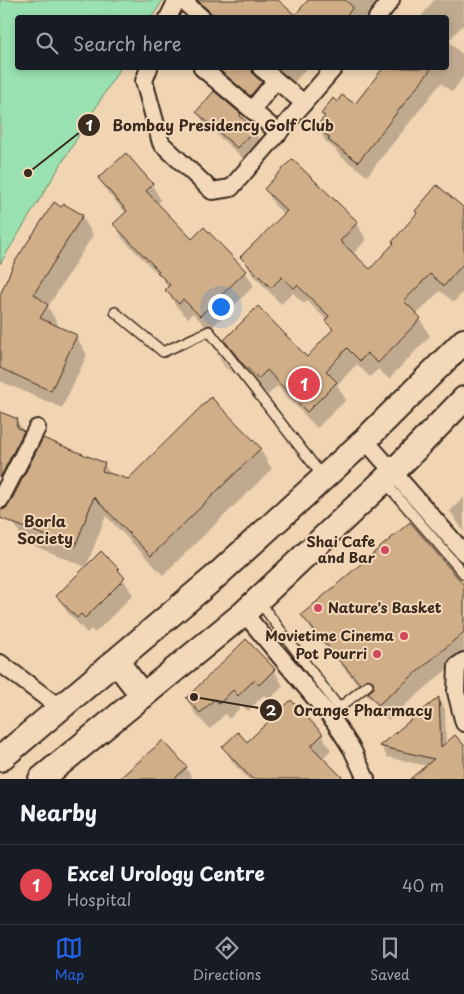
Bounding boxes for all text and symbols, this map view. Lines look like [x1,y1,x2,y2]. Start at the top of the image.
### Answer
search box [15,15,449,70]
icon: search [33,29,61,57]
text: Search here [73,29,182,57]
callout: Bombay Presidency Golf Club [76,110,345,140]
text: 1 [85,113,93,136]
text: Bombay Presidency Golf Club [112,113,334,136]
your location [208,294,234,320]
pin: 1 [288,365,320,403]
district label: Borla Society [17,509,73,549]
place label: Shai Cafe and Bar [306,531,376,568]
marker: Shai Cafe and Bar [379,544,391,556]
place label: Nature's Basket [328,597,442,618]
marker: Nature's Basket [312,602,324,614]
place label: Movietime Cinema [265,625,395,646]
marker: Movietime Cinema [398,630,410,642]
place label: Pot Pourri [295,643,367,664]
marker: Pot Pourri [371,648,383,660]
callout: Orange Pharmacy [259,695,443,725]
text: 2 [266,698,277,721]
text: Orange Pharmacy [294,698,433,721]
text: Nearby [20,796,97,828]
text: Excel Urology Centre [67,859,265,887]
text: 1 [32,873,40,897]
text: 40 m [402,873,444,897]
text: Hospital [67,887,131,911]
tab: Map [54,934,84,985]
tab: Directions [193,934,261,985]
tab: Saved [370,934,410,985]

